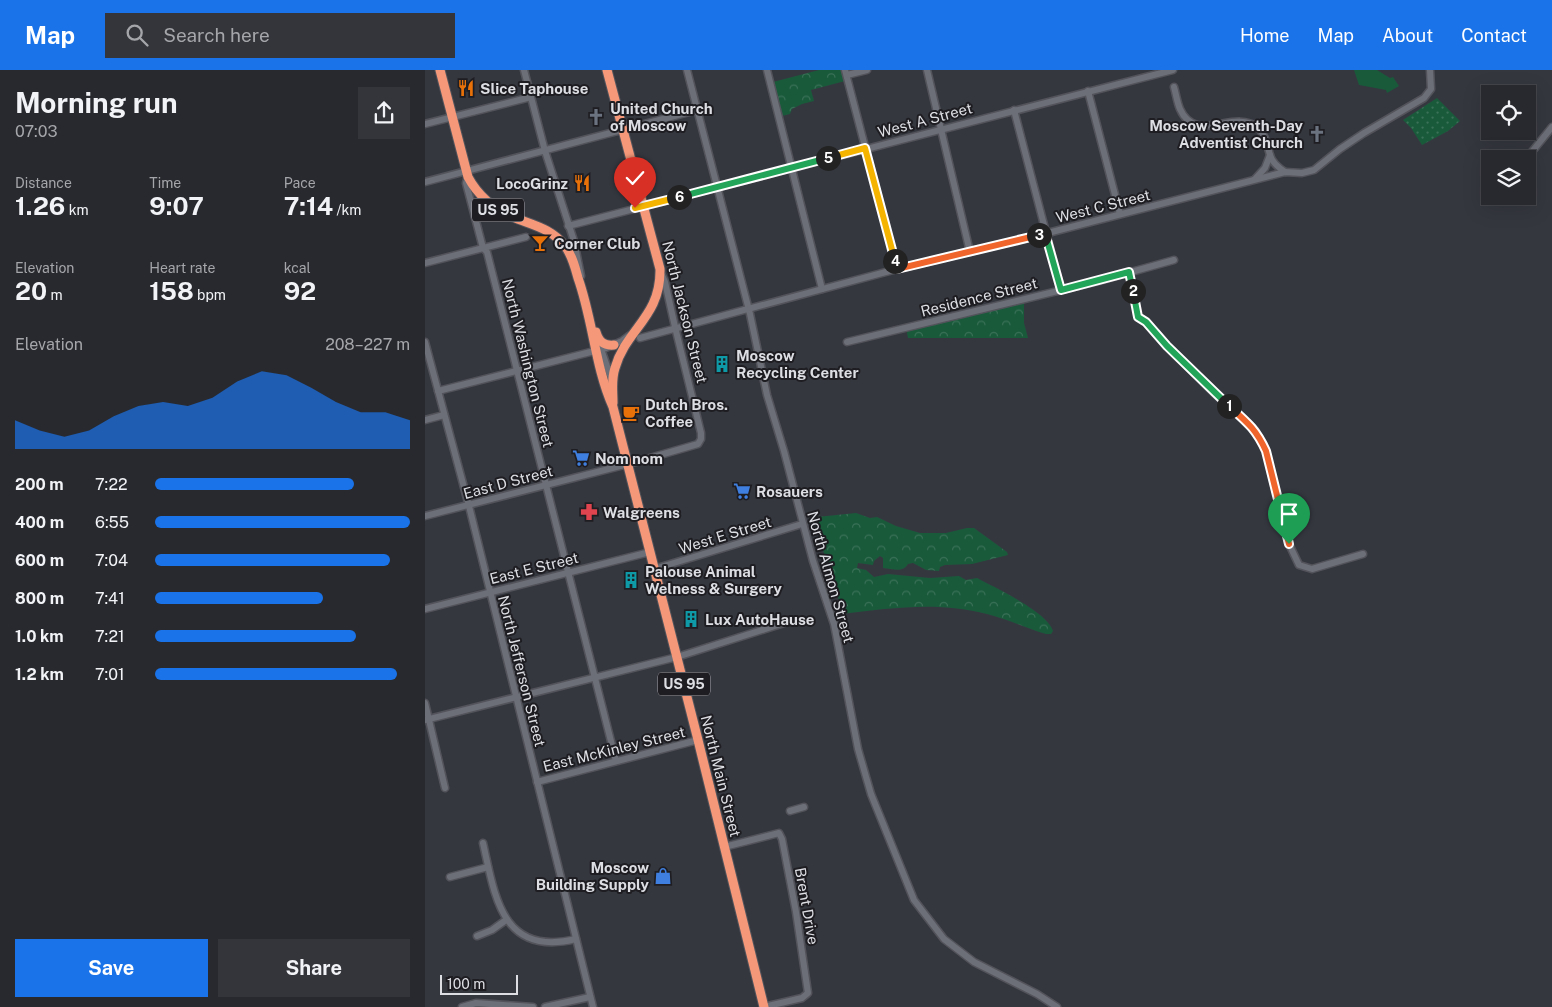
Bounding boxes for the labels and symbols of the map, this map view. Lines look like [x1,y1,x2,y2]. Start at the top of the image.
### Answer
restaurant icon: Slice Taphouse [456,78,476,98]
place label: Slice Taphouse [480,80,588,97]
street label: West A Street [876,99,974,141]
place label: United Church of Moscow [610,100,713,134]
church icon: United Church of Moscow [586,107,606,127]
place label: Moscow Seventh-Day Adventist Church [1149,117,1304,151]
church icon: Moscow Seventh-Day Adventist Church [1307,124,1327,144]
pin: 5 [815,146,841,170]
pin [614,157,656,208]
restaurant icon: LocoGrinz [572,173,592,193]
place label: LocoGrinz [496,175,568,192]
pin: 6 [667,184,691,210]
street label: West C Street [1054,186,1152,226]
road number: US 95 [472,198,524,222]
pin: 3 [1027,222,1051,248]
bar icon: Corner Club [530,233,550,253]
place label: Corner Club [554,235,640,252]
street label: North Jackson Street [659,239,711,385]
pin: 4 [883,248,907,274]
street label: Residence Street [919,274,1039,320]
street label: North Washington Street [499,277,557,449]
pin: 2 [1121,278,1145,304]
place label: Moscow Recycling Center [736,347,859,381]
building icon: Moscow Recycling Center [712,354,732,374]
pin: 1 [1217,394,1241,418]
place label: Dutch Bros. Coffee [645,396,728,430]
cafe icon: Dutch Bros. Coffee [621,403,641,423]
supermarket icon: Nom nom [571,448,591,468]
place label: Nom nom [595,450,663,467]
street label: East D Street [461,462,555,502]
supermarket icon: Rosauers [732,481,752,501]
place label: Rosauers [756,483,823,500]
pin [1268,493,1310,544]
pharmacy icon: Walgreens [579,502,599,522]
place label: Walgreens [603,504,680,521]
street label: North Almon Street [804,509,858,645]
street label: West E Street [677,513,773,557]
street label: East E Street [488,549,580,587]
place label: Palouse Animal Welness & Surgery [645,563,783,597]
building icon: Palouse Animal Welness & Surgery [621,570,641,590]
street label: North Jefferson Street [495,594,549,749]
building icon: Lux AutoHause [681,609,701,629]
place label: Lux AutoHause [705,611,815,628]
road number: US 95 [658,672,710,696]
street label: North Main Street [698,713,744,839]
street label: East McKinley Street [541,723,687,775]
place label: Moscow Building Supply [536,859,650,893]
shop icon: Moscow Building Supply [653,866,673,886]
street label: Brent Drive [792,866,822,946]
scale bar [440,972,517,995]

